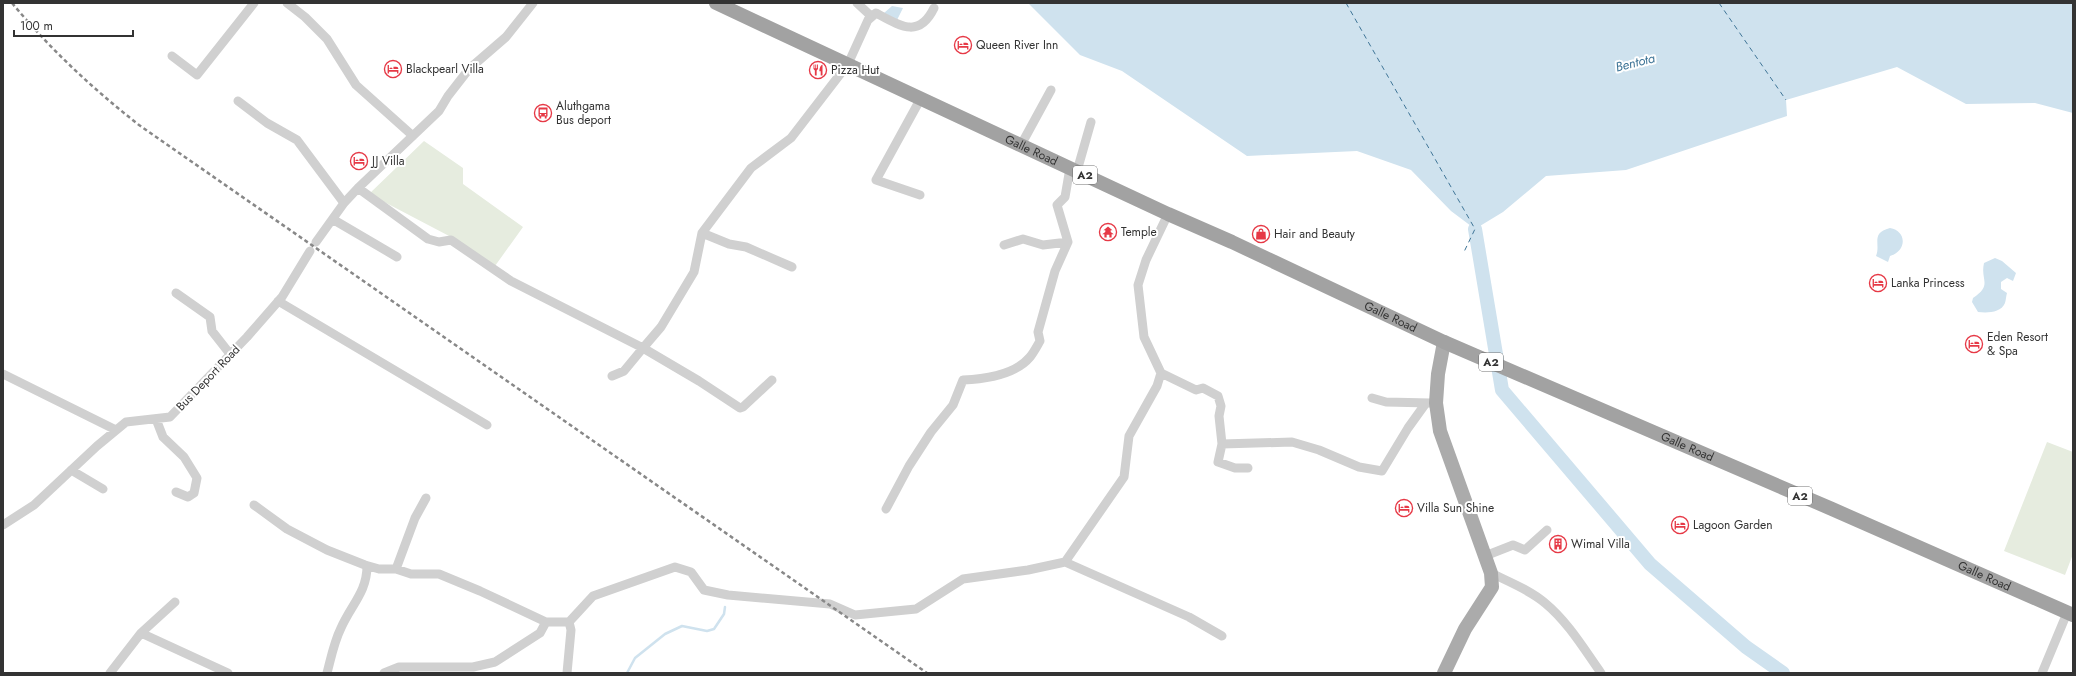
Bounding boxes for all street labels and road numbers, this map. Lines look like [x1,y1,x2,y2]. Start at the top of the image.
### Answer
street label: Galle Road [1002,130,1061,170]
road number: A2 [1073,166,1097,184]
street label: Galle Road [1361,297,1420,337]
street label: Bus Deport Road [172,341,244,415]
road number: A2 [1479,353,1503,371]
street label: Galle Road [1658,427,1717,466]
road number: A2 [1788,487,1812,505]
street label: Galle Road [1955,556,2014,596]

